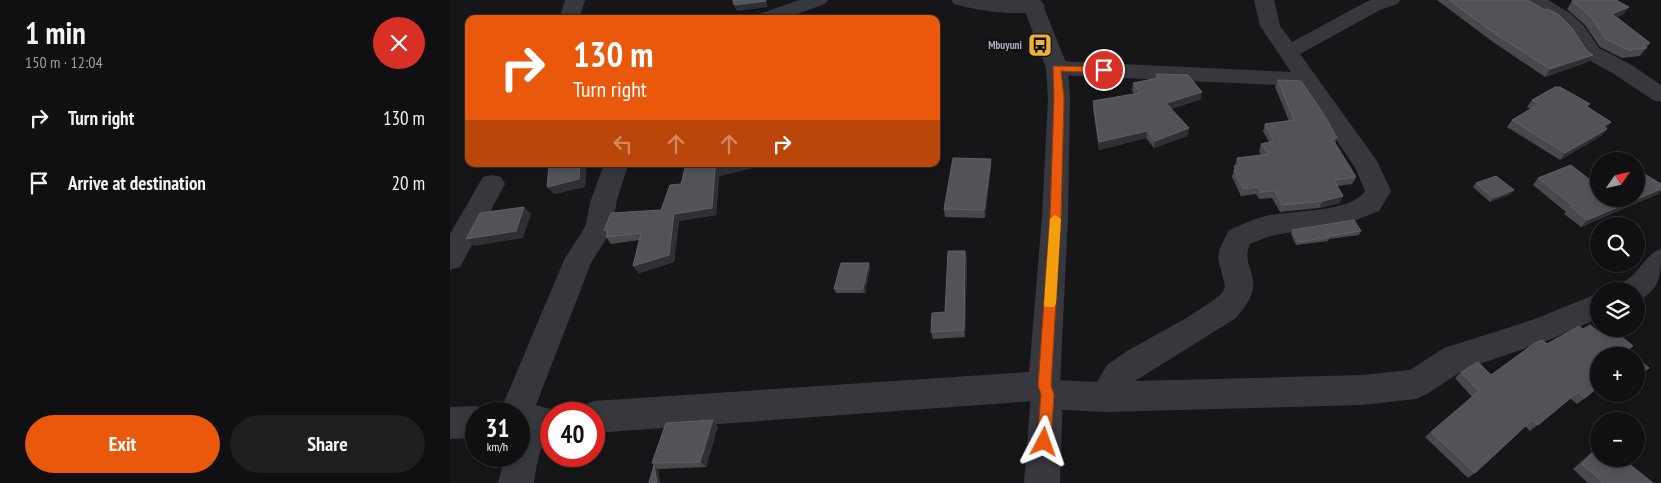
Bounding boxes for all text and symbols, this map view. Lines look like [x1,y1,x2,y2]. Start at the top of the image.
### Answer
text: 1 min [25,13,86,52]
button: close [373,17,425,69]
text: 130 m [573,31,654,77]
bus stop icon: Mbuyuni [1027,32,1053,58]
icon: right [490,35,555,100]
place label: Mbuyuni [988,38,1023,52]
pin [1083,49,1125,91]
text: 150 m · 12:04 [25,52,103,72]
icon: arrive [1090,56,1118,84]
text: Turn right [573,75,647,103]
icon: right [25,104,53,132]
text: Turn right [68,106,134,130]
text: 130 m [383,106,425,130]
icon: left [609,130,637,158]
icon: ahead [662,130,690,158]
icon: ahead [715,130,743,158]
icon: right [768,130,796,158]
north arrow [1590,152,1645,208]
map controls [1590,152,1645,467]
icon: arrive [25,169,53,197]
text: Arrive at destination [68,171,206,195]
text: 20 m [392,171,425,195]
button: search [1590,217,1645,272]
button: layers [1590,282,1645,337]
button: + [1590,347,1645,402]
speed limit sign: 40 [540,402,605,467]
text: 31 [486,412,509,444]
button: − [1590,412,1645,467]
button: Exit [25,415,220,473]
button: Share [230,415,425,473]
position arrow [1017,415,1069,467]
text: km/h [487,439,508,454]

